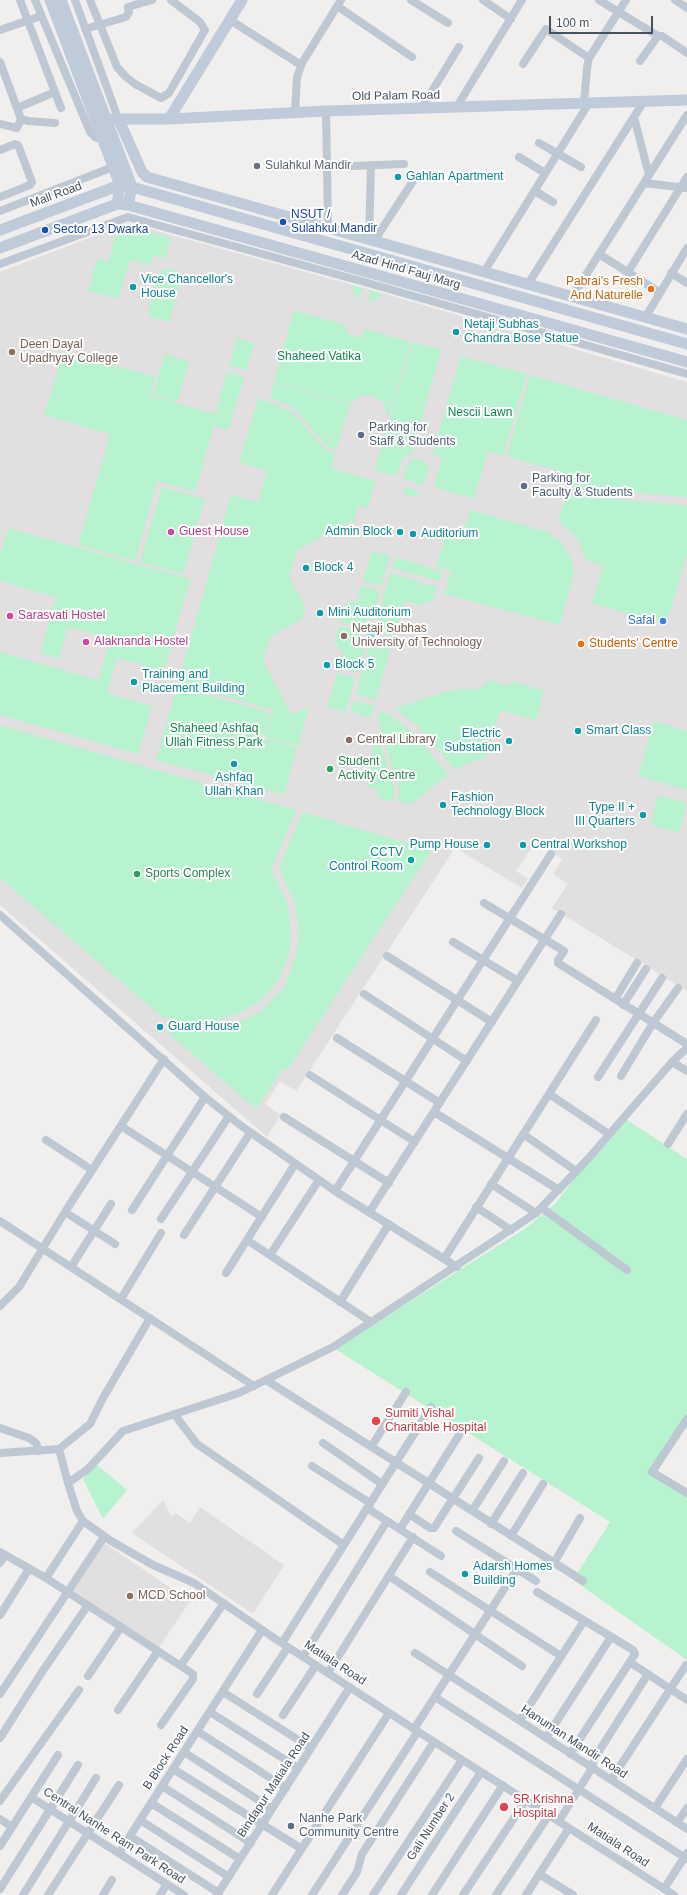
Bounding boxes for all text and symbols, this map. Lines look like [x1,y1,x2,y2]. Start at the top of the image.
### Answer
scale bar [551,8,655,34]
text: 100 m [556,16,589,30]
street label: Old Palam Road [352,88,440,104]
place label: Sulahkul Mandir [265,159,351,173]
marker: Sulahkul Mandir [252,161,262,171]
place label: Gahlan Apartment [406,170,503,184]
marker: Gahlan Apartment [393,172,403,182]
street label: Mall Road [28,179,84,211]
place label: NSUT / Sulahkul Mandir [291,208,377,236]
marker: NSUT / Sulahkul Mandir [278,217,288,227]
place label: Sector 13 Dwarka [53,223,148,237]
marker: Sector 13 Dwarka [40,225,50,235]
street label: Azad Hind Fauj Marg [350,248,462,292]
place label: Vice Chancellor's House [141,273,233,301]
place label: Pabrai's Fresh And Naturelle [566,275,643,303]
marker: Vice Chancellor's House [128,282,138,292]
marker: Pabrai's Fresh And Naturelle [646,284,656,294]
place label: Netaji Subhas Chandra Bose Statue [464,318,579,346]
marker: Netaji Subhas Chandra Bose Statue [451,327,461,337]
place label: Deen Dayal Upadhyay College [20,338,118,366]
marker: Deen Dayal Upadhyay College [7,347,17,357]
park label: Shaheed Vatika [277,350,361,364]
park label: Nescii Lawn [448,406,512,420]
place label: Parking for Staff & Students [369,421,456,449]
marker: Parking for Staff & Students [356,430,366,440]
place label: Parking for Faculty & Students [532,472,633,500]
marker: Parking for Faculty & Students [519,481,529,491]
place label: Guest House [179,525,249,539]
place label: Admin Block [325,525,392,539]
marker: Guest House [166,527,176,537]
marker: Admin Block [395,527,405,537]
place label: Auditorium [421,527,478,541]
marker: Auditorium [408,529,418,539]
place label: Block 4 [314,561,353,575]
marker: Block 4 [301,563,311,573]
place label: Mini Auditorium [328,606,411,620]
marker: Mini Auditorium [315,608,325,618]
place label: Sarasvati Hostel [18,609,105,623]
marker: Sarasvati Hostel [5,611,15,621]
place label: Safal [628,614,655,628]
marker: Safal [658,616,668,626]
place label: Netaji Subhas University of Technology [352,622,482,650]
marker: Netaji Subhas University of Technology [339,631,349,641]
place label: Alaknanda Hostel [94,635,188,649]
marker: Alaknanda Hostel [81,637,91,647]
place label: Students' Centre [589,637,678,651]
marker: Students' Centre [576,639,586,649]
place label: Block 5 [335,658,374,672]
marker: Block 5 [322,660,332,670]
place label: Training and Placement Building [142,668,245,696]
marker: Training and Placement Building [129,677,139,687]
park label: Shaheed Ashfaq Ullah Fitness Park [165,722,263,750]
place label: Smart Class [586,724,651,738]
marker: Smart Class [573,726,583,736]
place label: Electric Substation [444,727,501,755]
place label: Central Library [357,733,436,747]
marker: Central Library [344,735,354,745]
marker: Electric Substation [504,736,514,746]
place label: Student Activity Centre [338,755,415,783]
marker: Ashfaq Ullah Khan [229,759,239,769]
marker: Student Activity Centre [325,764,335,774]
place label: Ashfaq Ullah Khan [205,771,263,799]
place label: Fashion Technology Block [451,791,544,819]
marker: Fashion Technology Block [438,800,448,810]
place label: Type II + III Quarters [575,801,635,829]
marker: Type II + III Quarters [638,810,648,820]
place label: Pump House [410,838,479,852]
place label: Central Workshop [531,838,627,852]
marker: Pump House [482,840,492,850]
marker: Central Workshop [518,840,528,850]
place label: CCTV Control Room [329,846,403,874]
marker: CCTV Control Room [406,855,416,865]
place label: Sports Complex [145,867,230,881]
marker: Sports Complex [132,869,142,879]
place label: Guard House [168,1020,239,1034]
marker: Guard House [155,1022,165,1032]
place label: Sumiti Vishal Charitable Hospital [385,1407,486,1435]
marker: Sumiti Vishal Charitable Hospital [370,1415,382,1427]
place label: Adarsh Homes Building [473,1560,552,1588]
marker: Adarsh Homes Building [460,1569,470,1579]
place label: MCD School [138,1589,205,1603]
marker: MCD School [125,1591,135,1601]
street label: Matiala Road [301,1638,369,1688]
street label: Hanuman Mandir Road [518,1702,630,1782]
street label: B Block Road [140,1724,192,1792]
street label: Bindapur Matiala Road [235,1730,313,1840]
street label: Central Nanhe Ram Park Road [40,1785,188,1887]
street label: Gali Number 2 [404,1791,458,1863]
place label: SR Krishna Hospital [513,1793,574,1821]
marker: SR Krishna Hospital [498,1801,510,1813]
place label: Nanhe Park Community Centre [299,1812,399,1840]
street label: Matiala Road [584,1820,652,1870]
marker: Nanhe Park Community Centre [286,1821,296,1831]

